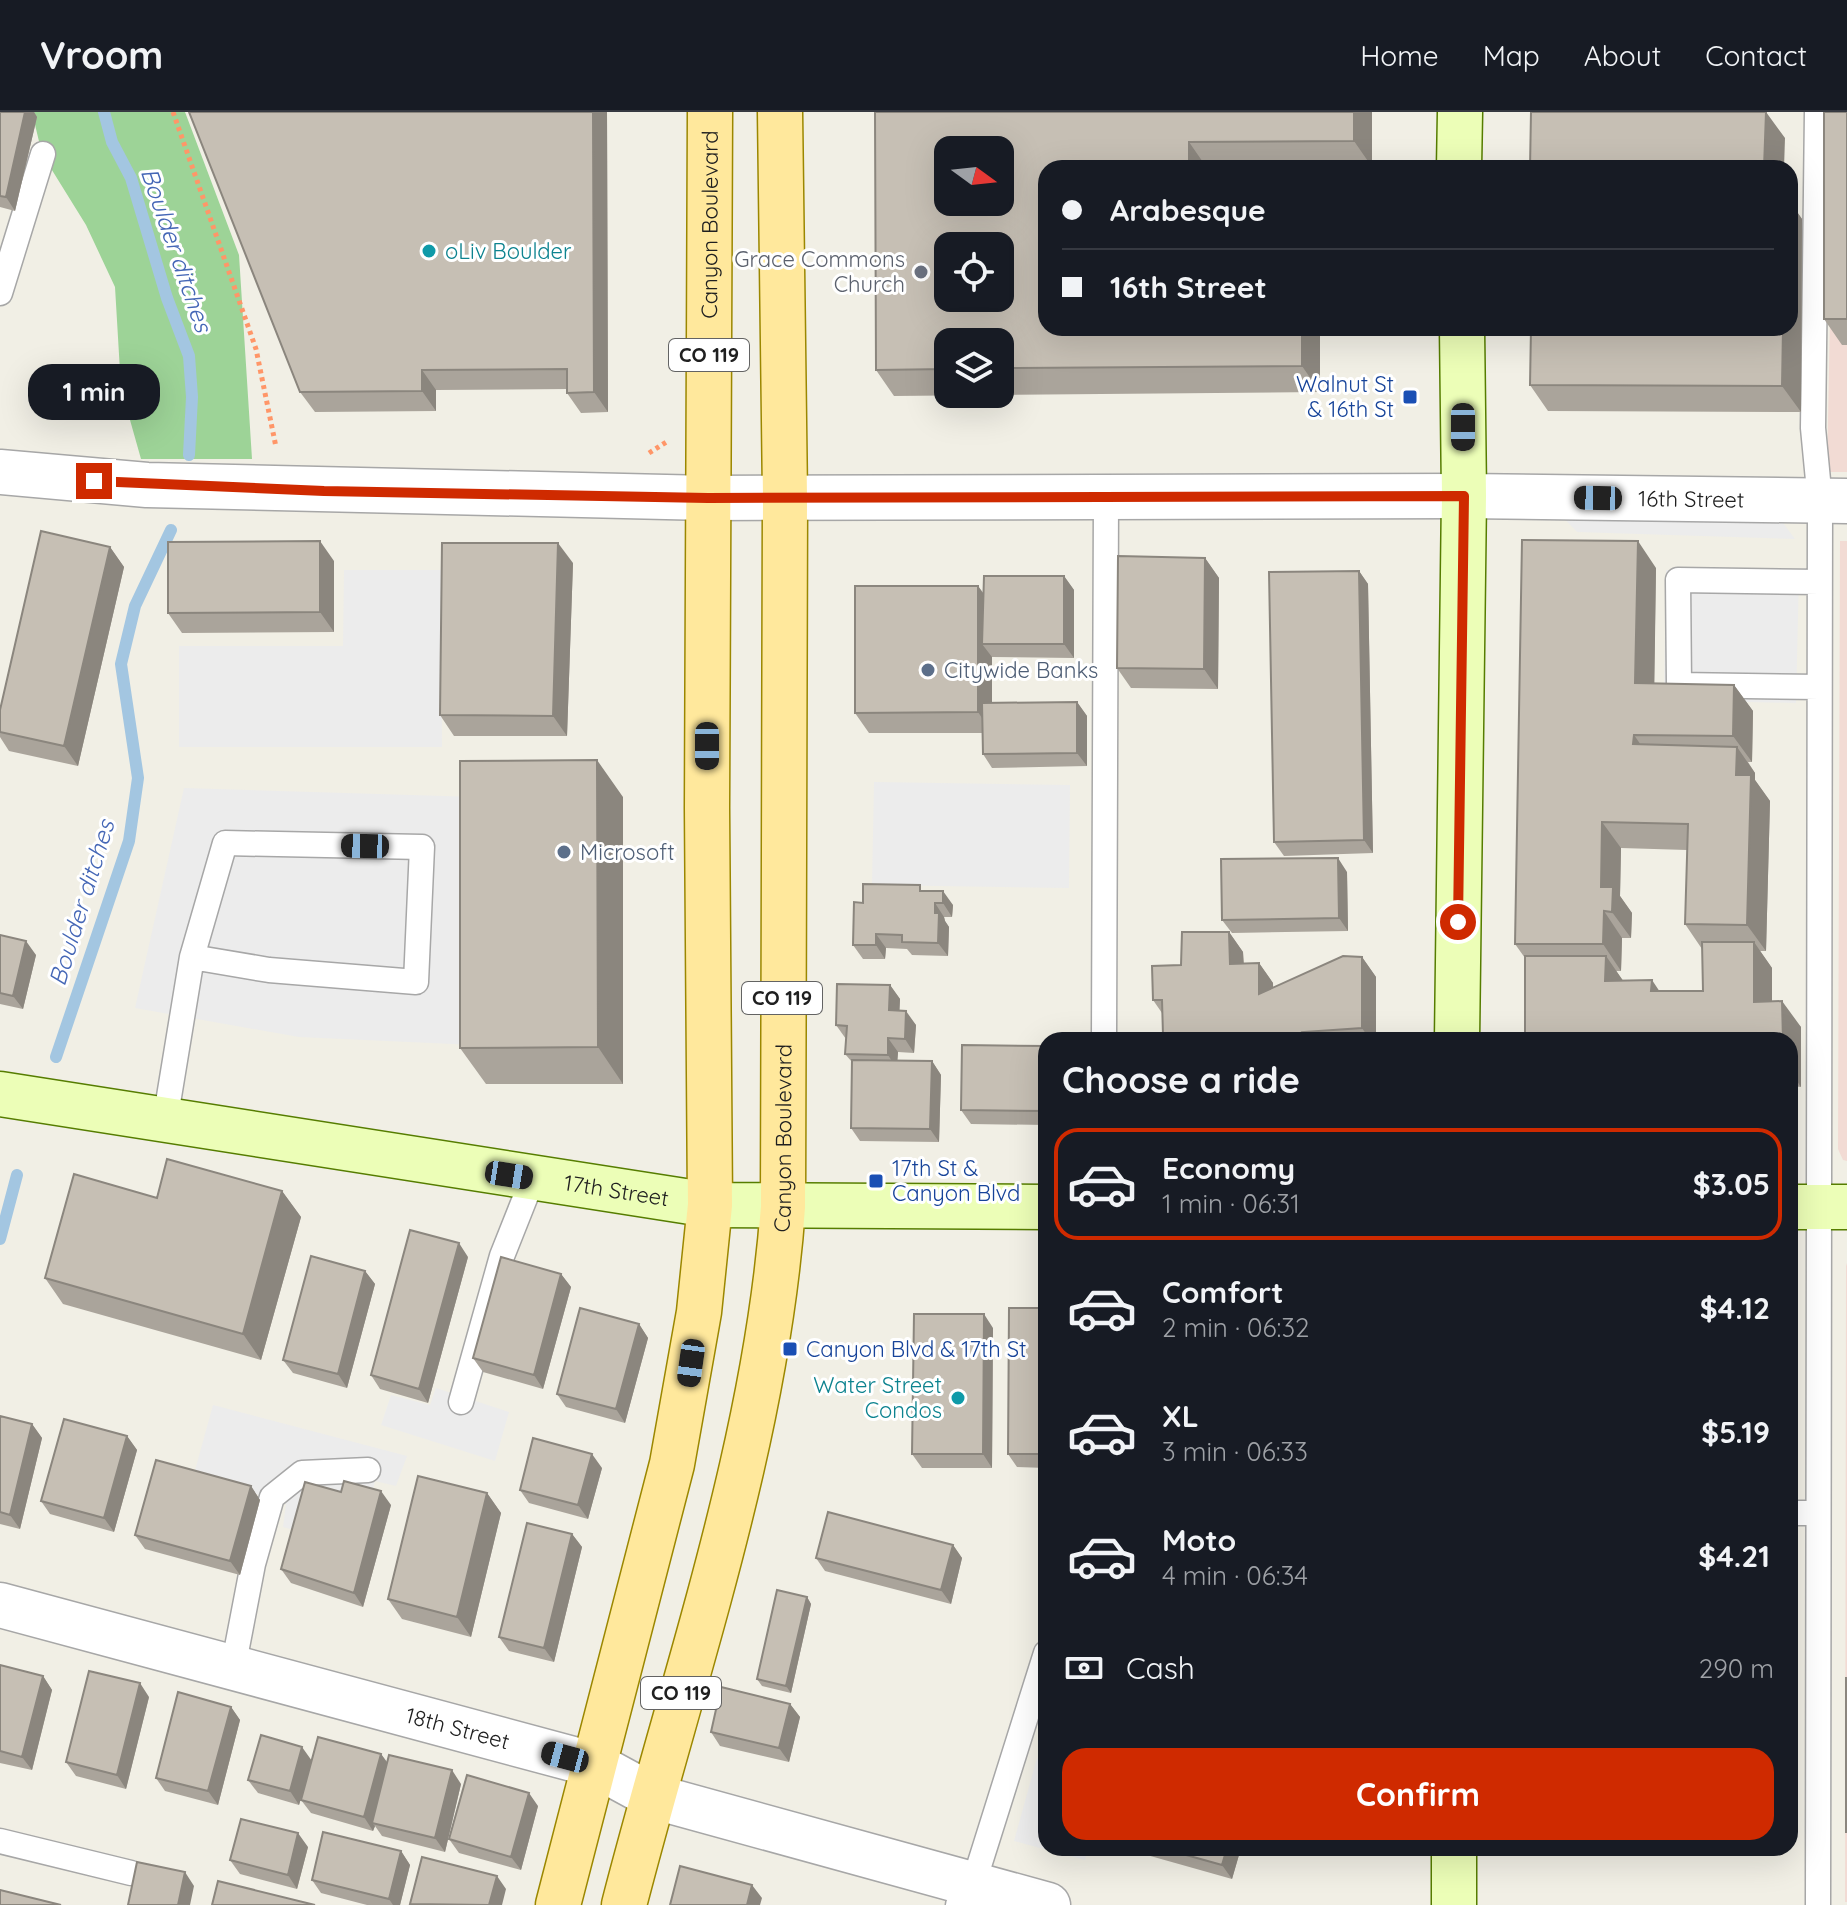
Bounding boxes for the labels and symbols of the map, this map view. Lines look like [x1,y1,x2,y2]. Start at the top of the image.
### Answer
street label: Canyon Boulevard [695,130,724,319]
north arrow [934,136,1014,216]
water label: Boulder ditches [135,164,220,337]
place label: oLiv Boulder [445,237,572,265]
marker: oLiv Boulder [420,242,438,260]
place label: Grace Commons Church [734,245,905,298]
marker: Grace Commons Church [912,263,930,281]
road number: CO 119 [669,339,749,371]
callout: 1 min [28,365,160,421]
place label: Walnut St & 16th St [1296,370,1394,423]
marker: Walnut St & 16th St [1401,388,1419,406]
car [1451,403,1475,451]
route end [76,463,112,499]
street label: 16th Street [1638,484,1745,514]
car [1574,486,1622,510]
place label: Citywide Banks [944,656,1098,684]
marker: Citywide Banks [919,661,937,679]
car [695,722,719,770]
water label: Boulder ditches [42,815,121,989]
car [341,834,389,858]
place label: Microsoft [580,838,675,866]
marker: Microsoft [555,843,573,861]
route start [1440,904,1476,940]
road number: CO 119 [742,982,822,1014]
street label: Canyon Boulevard [767,1044,797,1233]
place label: 17th St & Canyon Blvd [892,1154,1020,1207]
car [483,1159,535,1191]
street label: 17th Street [562,1168,671,1212]
marker: 17th St & Canyon Blvd [867,1172,885,1190]
place label: Canyon Blvd & 17th St [806,1335,1027,1363]
car [676,1338,706,1388]
marker: Canyon Blvd & 17th St [781,1340,799,1358]
place label: Water Street Condos [813,1371,942,1424]
marker: Water Street Condos [949,1389,967,1407]
road number: CO 119 [641,1677,721,1709]
street label: 18th Street [403,1701,513,1755]
car [539,1739,591,1775]

